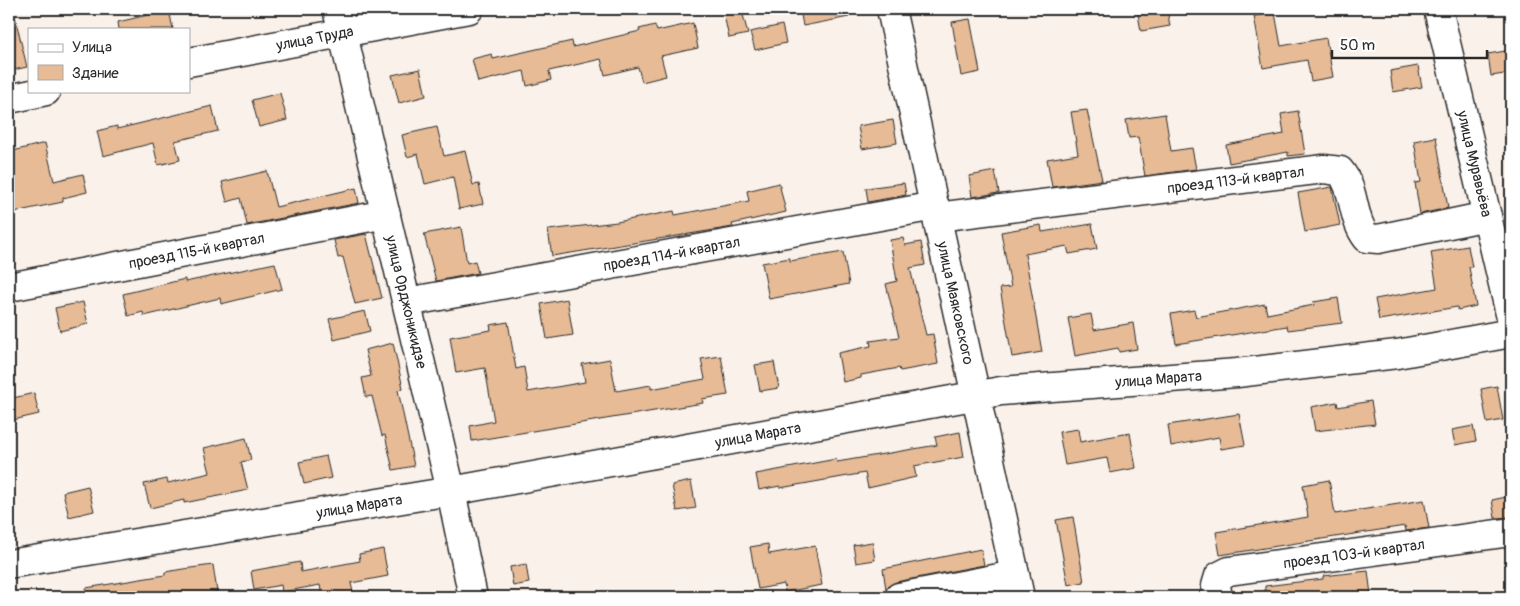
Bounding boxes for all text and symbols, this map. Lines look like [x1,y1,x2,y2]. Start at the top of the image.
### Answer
street label: улица Труда [274,22,355,56]
legend [28,28,190,92]
scale bar [1332,28,1488,60]
text: 50 m [1340,36,1375,55]
text: Улица [72,38,112,57]
text: Здание [72,64,119,83]
street label: улица Муравьёва [1452,108,1496,219]
street label: проезд 113-й квартал [1166,162,1306,198]
street label: проезд 115-й квартал [127,229,266,274]
street label: улица Орджоникидзе [381,233,431,371]
street label: проезд 114-й квартал [602,233,742,276]
street label: улица Маяковского [932,239,978,366]
street label: улица Марата [1113,367,1203,392]
street label: улица Марата [713,419,803,453]
street label: улица Марата [314,490,404,523]
street label: проезд 103-й квартал [1282,535,1426,573]

